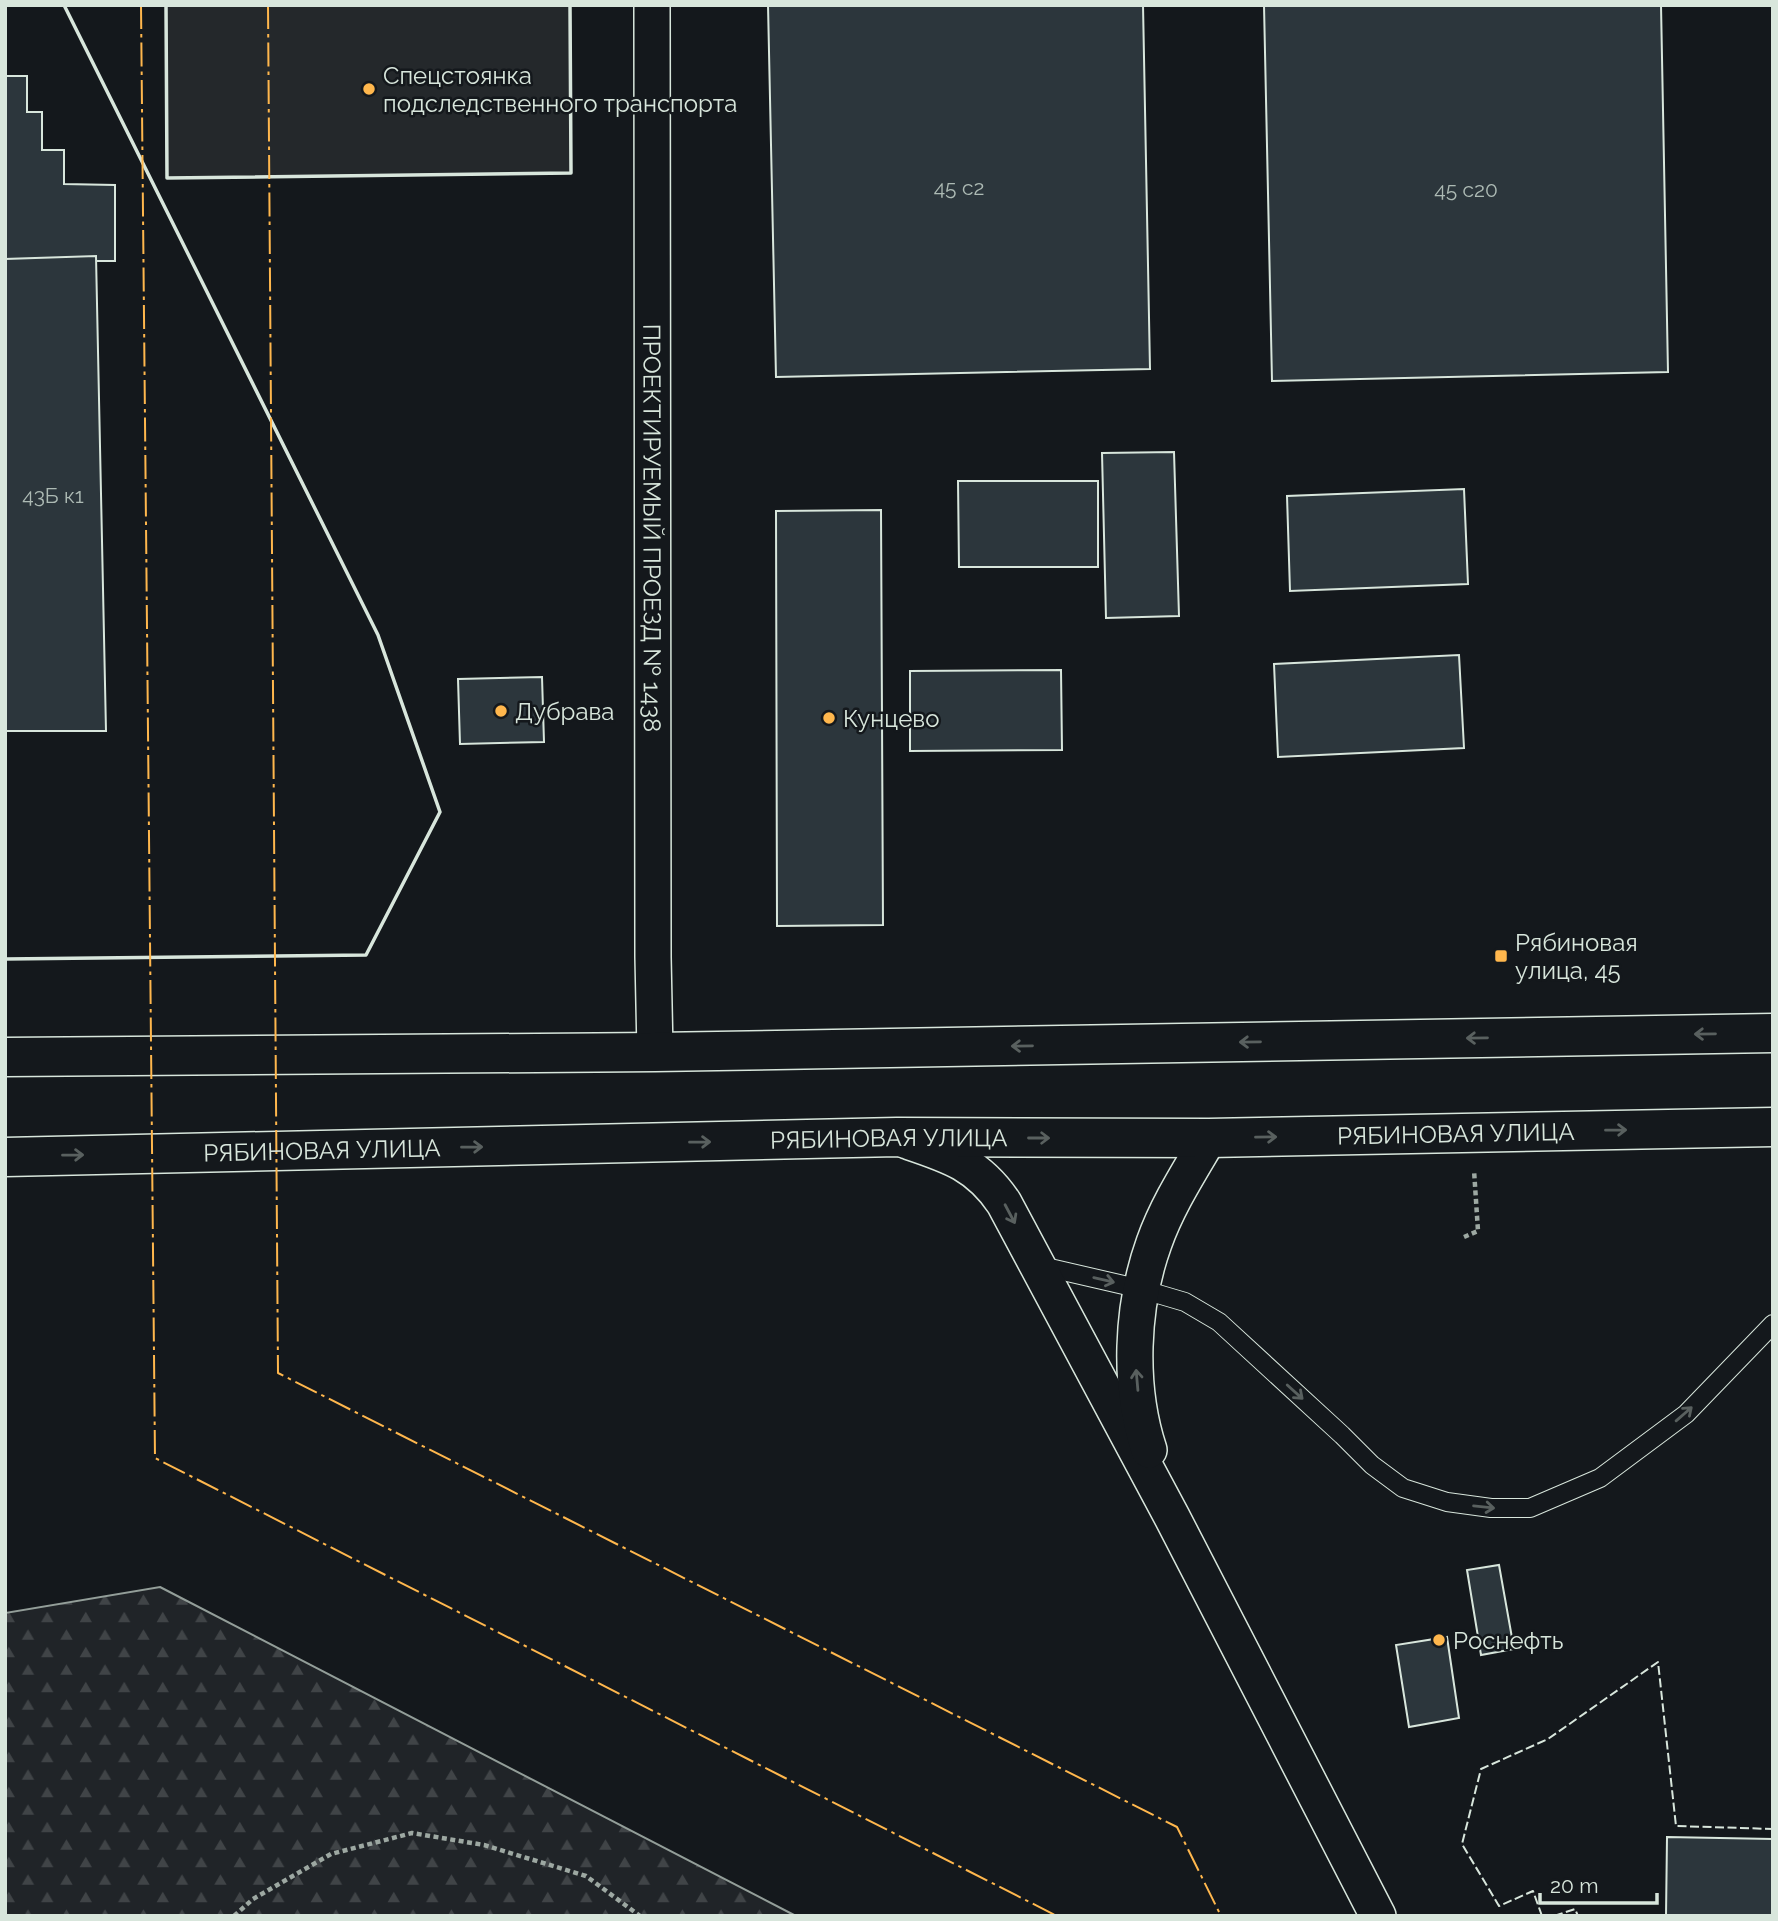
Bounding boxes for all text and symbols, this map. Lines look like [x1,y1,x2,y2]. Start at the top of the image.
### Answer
place label: Спецстоянка подследственного транспорта [383,61,737,118]
marker: Спецстоянка подследственного транспорта [361,81,377,97]
house number: 45 с2 [934,175,984,200]
house number: 45 с20 [1434,177,1498,202]
street label: ПРОЕКТИРУЕМЫЙ ПРОЕЗД № 1438 [638,324,667,732]
house number: 43Б к1 [22,483,84,508]
place label: Дубрава [515,697,614,726]
marker: Дубрава [493,703,509,719]
place label: Кунцево [843,704,939,733]
marker: Кунцево [821,710,837,726]
place label: Рябиновая улица, 45 [1515,928,1638,985]
marker: Рябиновая улица, 45 [1493,948,1509,964]
one-way arrow [1693,1027,1716,1041]
one-way arrow [1466,1031,1489,1045]
one-way arrow [1238,1035,1261,1049]
one-way arrow [1011,1039,1034,1052]
street label: РЯБИНОВАЯ УЛИЦА [1337,1116,1575,1150]
street label: РЯБИНОВАЯ УЛИЦА [770,1122,1008,1154]
one-way arrow [1604,1123,1627,1137]
one-way arrow [1254,1130,1277,1144]
one-way arrow [1027,1131,1050,1145]
street label: РЯБИНОВАЯ УЛИЦА [203,1133,441,1167]
one-way arrow [688,1135,711,1148]
one-way arrow [461,1140,484,1153]
one-way arrow [62,1148,85,1162]
one-way arrow [1004,1203,1017,1224]
one-way arrow [1092,1274,1114,1287]
one-way arrow [1130,1369,1143,1392]
one-way arrow [1286,1384,1304,1400]
one-way arrow [1674,1406,1692,1422]
one-way arrow [1472,1501,1495,1514]
place label: Роснефть [1453,1626,1563,1655]
marker: Роснефть [1431,1632,1447,1648]
scale bar [1540,1862,1657,1906]
text: 20 m [1550,1873,1598,1898]

